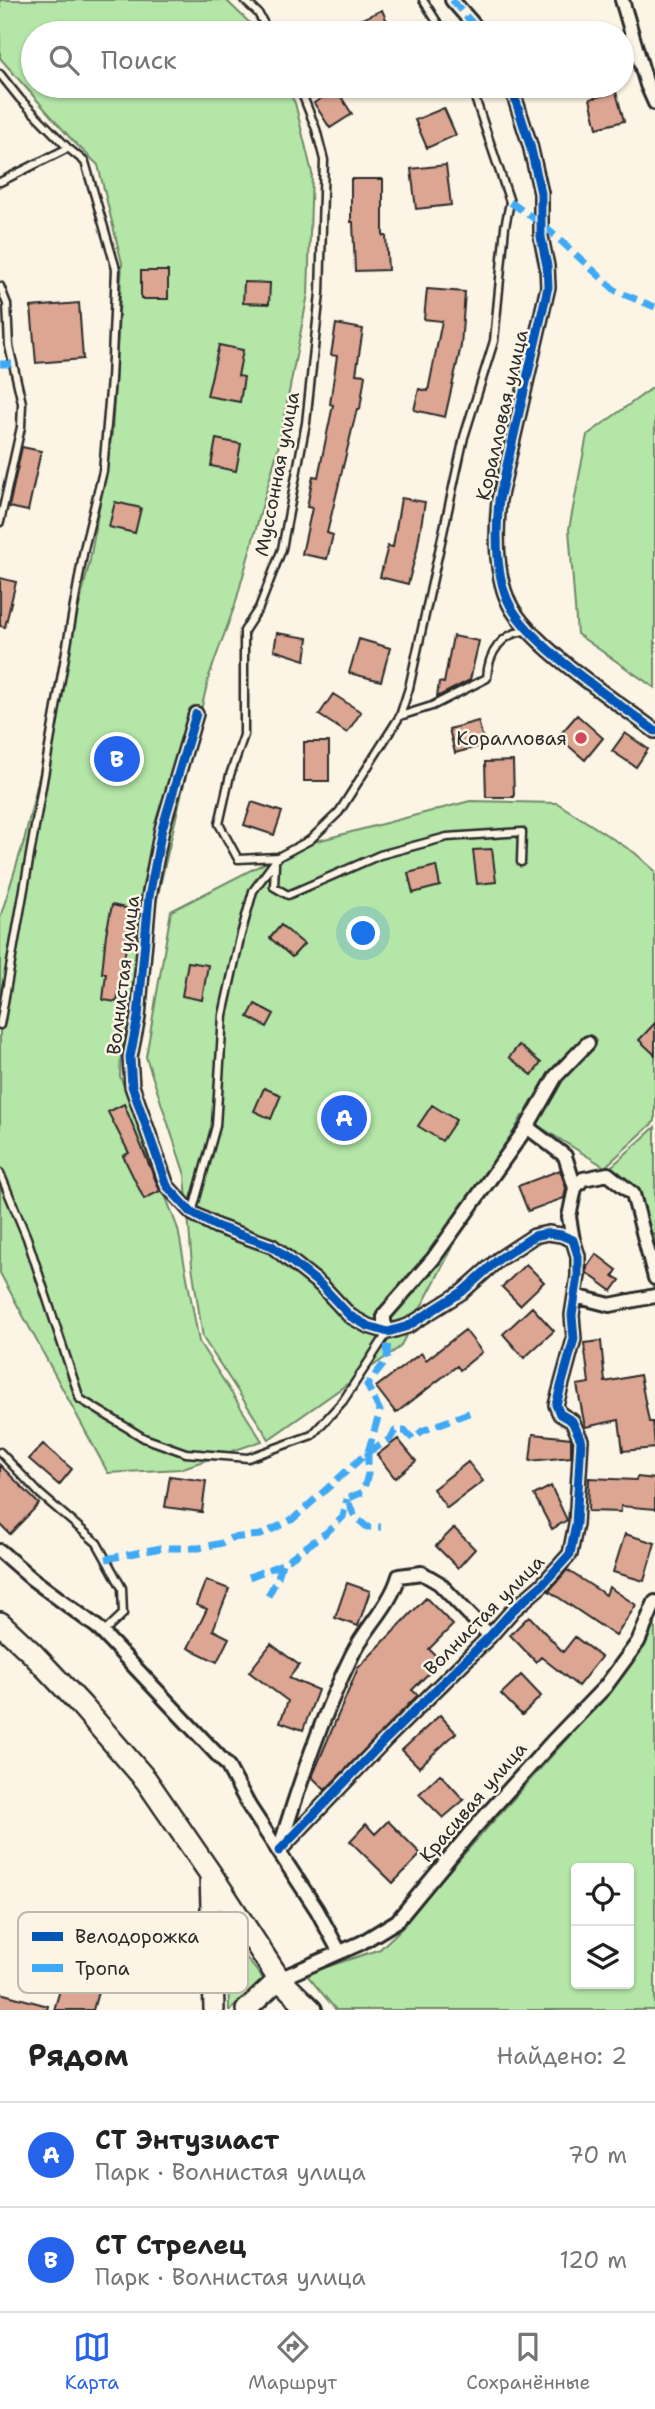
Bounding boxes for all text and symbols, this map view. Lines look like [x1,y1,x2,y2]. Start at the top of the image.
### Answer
search box [21,21,634,98]
icon: search [45,41,83,79]
text: Поиск [101,42,177,77]
street label: Коралловая улица [470,327,534,503]
street label: Муссонная улица [249,389,305,559]
place label: Коралловая [456,726,567,751]
marker: Коралловая [573,730,589,746]
pin: B [94,733,140,785]
street label: Волнистая улица [101,894,145,1056]
your location [346,916,380,950]
pin: A [321,1092,367,1144]
street label: Волнистая улица [418,1549,550,1681]
street label: Красивая улица [414,1736,532,1867]
map controls [571,1863,634,1989]
button: locate [571,1863,634,1926]
legend [18,1912,248,1993]
text: Велодорожка [75,1924,199,1949]
button: layers [571,1926,634,1989]
text: Тропа [75,1956,130,1981]
text: Рядом [28,2035,128,2076]
text: Найдено: 2 [497,2041,627,2071]
text: СТ Энтузиаст [95,2122,279,2157]
text: A [42,2140,60,2170]
text: 70 m [568,2140,627,2170]
text: Парк · Волнистая улица [95,2157,366,2187]
text: СТ Стрелец [95,2227,246,2262]
text: B [44,2245,58,2275]
text: 120 m [559,2245,627,2275]
text: Парк · Волнистая улица [95,2262,366,2292]
tab: Карта [65,2328,119,2395]
tab: Маршрут [248,2328,337,2395]
tab: Сохранённые [466,2328,590,2395]

